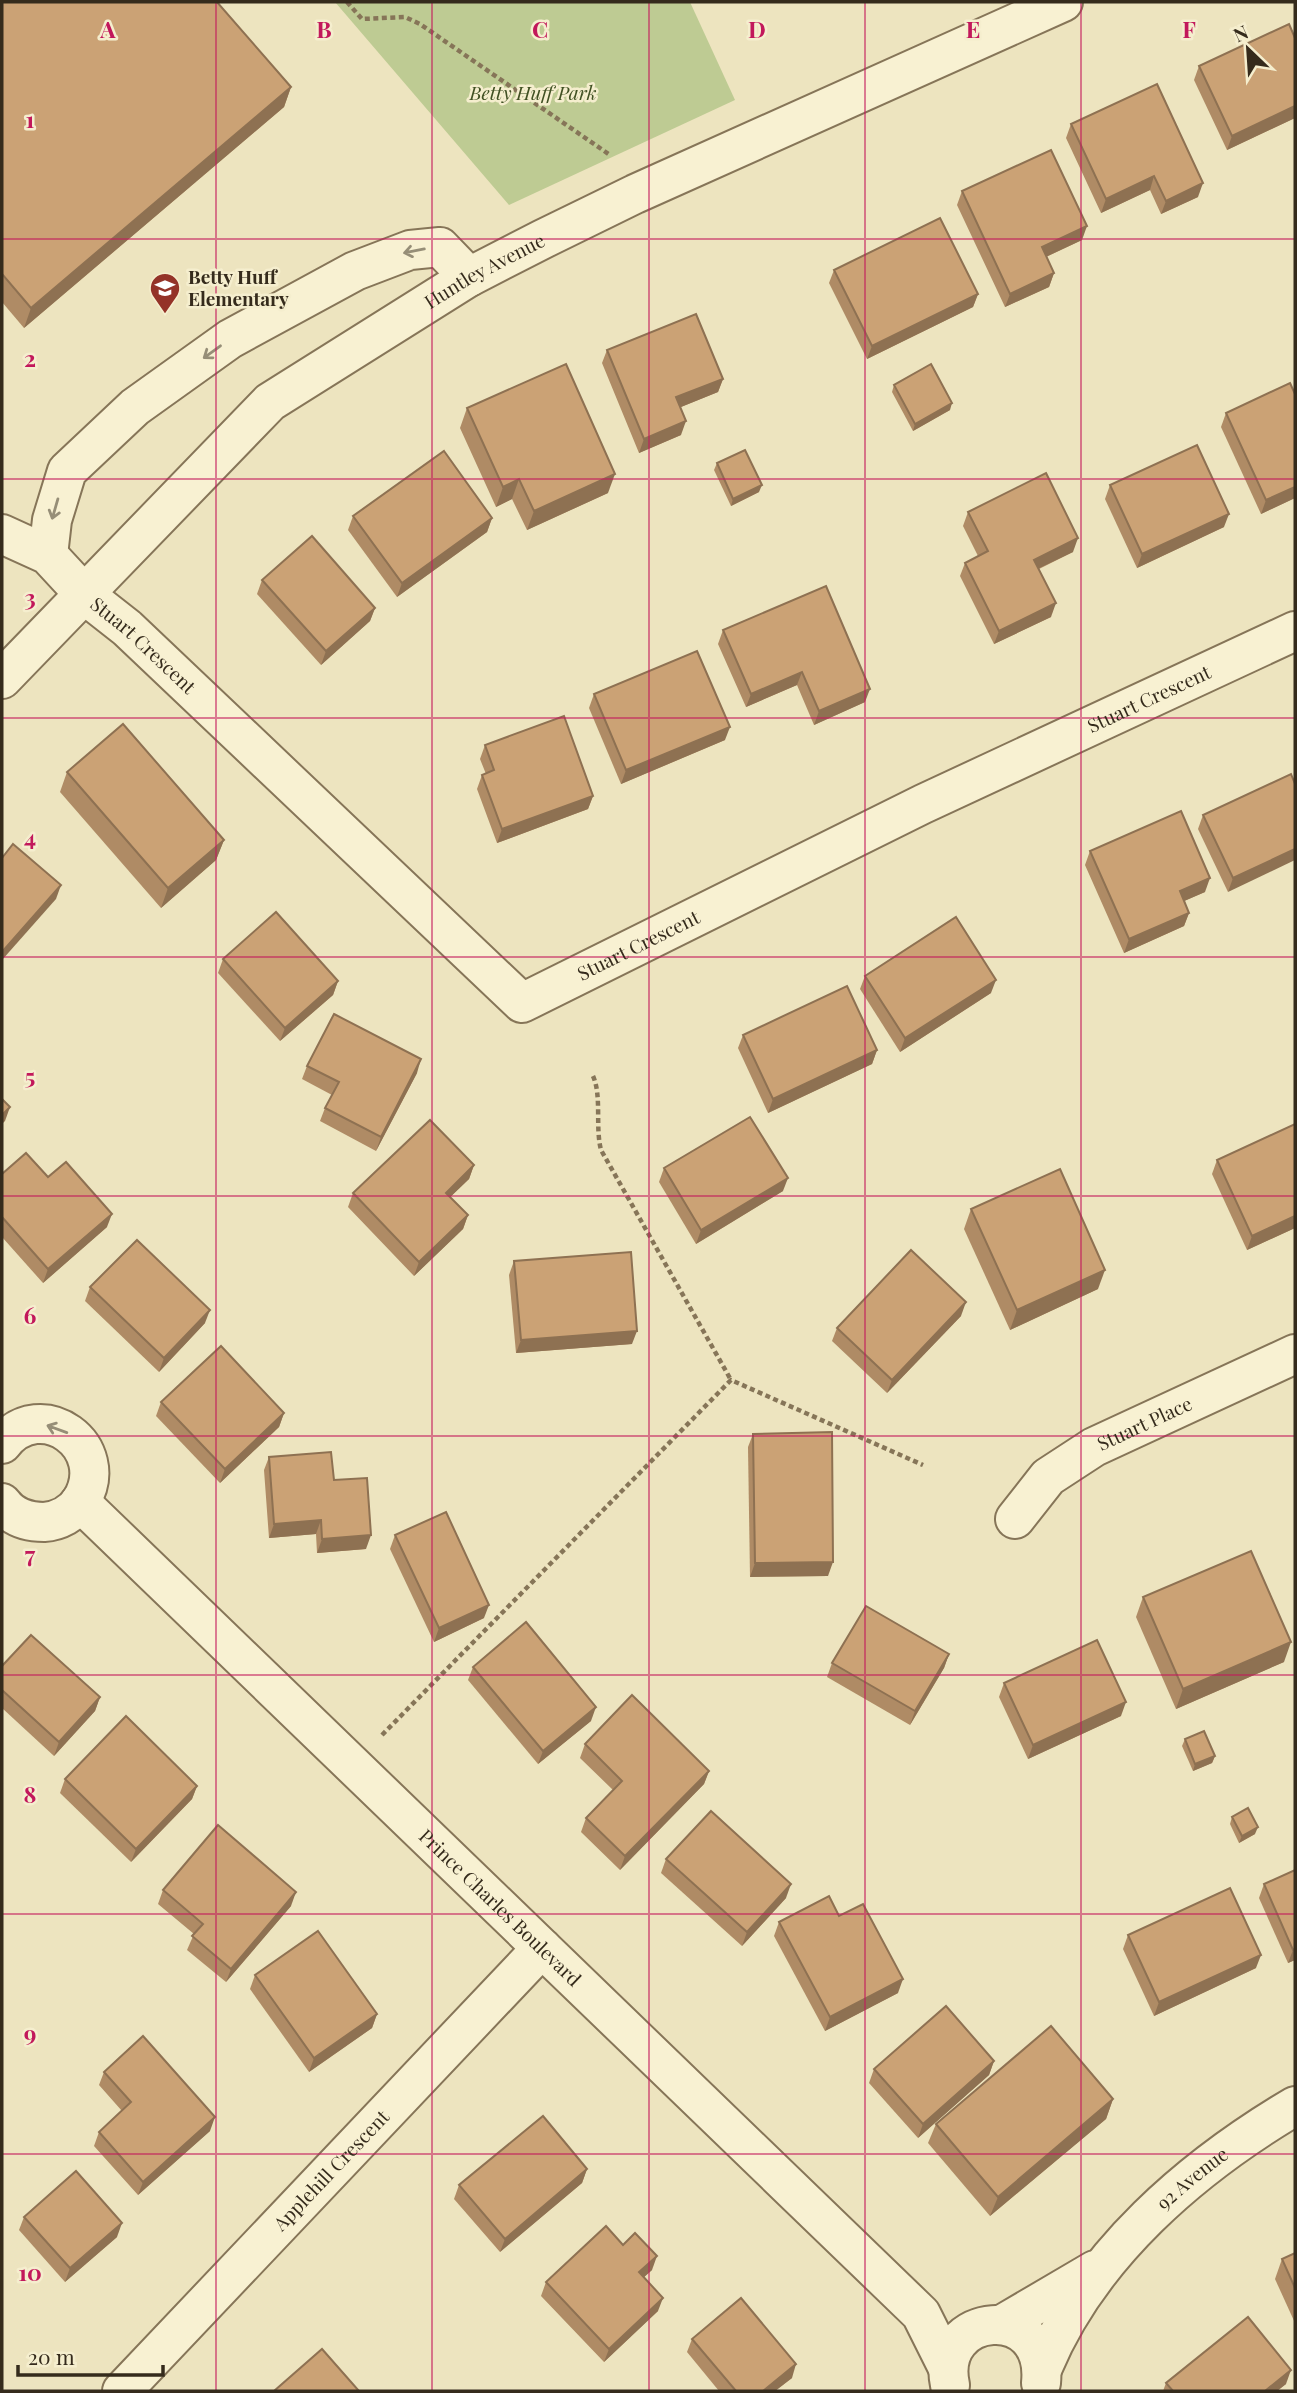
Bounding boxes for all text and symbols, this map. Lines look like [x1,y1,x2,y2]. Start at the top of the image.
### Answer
text: A [99,13,116,44]
text: B [316,13,332,44]
text: C [532,13,548,44]
text: D [748,13,766,44]
text: E [966,13,980,44]
text: F [1182,13,1196,44]
north arrow [1213,14,1283,84]
text: N [1229,18,1252,47]
park label: Betty Huff Park [468,79,597,105]
text: 1 [26,103,35,134]
street label: Huntley Avenue [419,226,549,314]
one-way arrow [403,245,426,258]
place label: Betty Huff Elementary [188,263,289,311]
school or university icon: Betty Huff Elementary [148,271,182,315]
text: 2 [24,342,36,373]
one-way arrow [203,345,222,359]
one-way arrow [48,498,61,520]
text: 3 [24,581,36,612]
street label: Stuart Crescent [86,590,202,699]
street label: Stuart Crescent [1083,658,1215,738]
text: 4 [24,821,36,852]
street label: Stuart Crescent [572,903,704,986]
text: 5 [25,1060,35,1091]
text: 6 [24,1299,37,1330]
street label: Stuart Place [1092,1390,1196,1456]
one-way arrow [47,1422,69,1434]
text: 7 [25,1538,36,1569]
text: 8 [24,1778,36,1809]
street label: Prince Charles Boulevard [414,1823,588,1991]
text: 9 [24,2017,36,2048]
street label: Applehill Crescent [266,2103,394,2237]
street label: 92 Avenue [1150,2140,1233,2215]
text: 10 [18,2256,42,2287]
scale bar [18,2334,163,2378]
text: 20 m [28,2342,75,2370]

